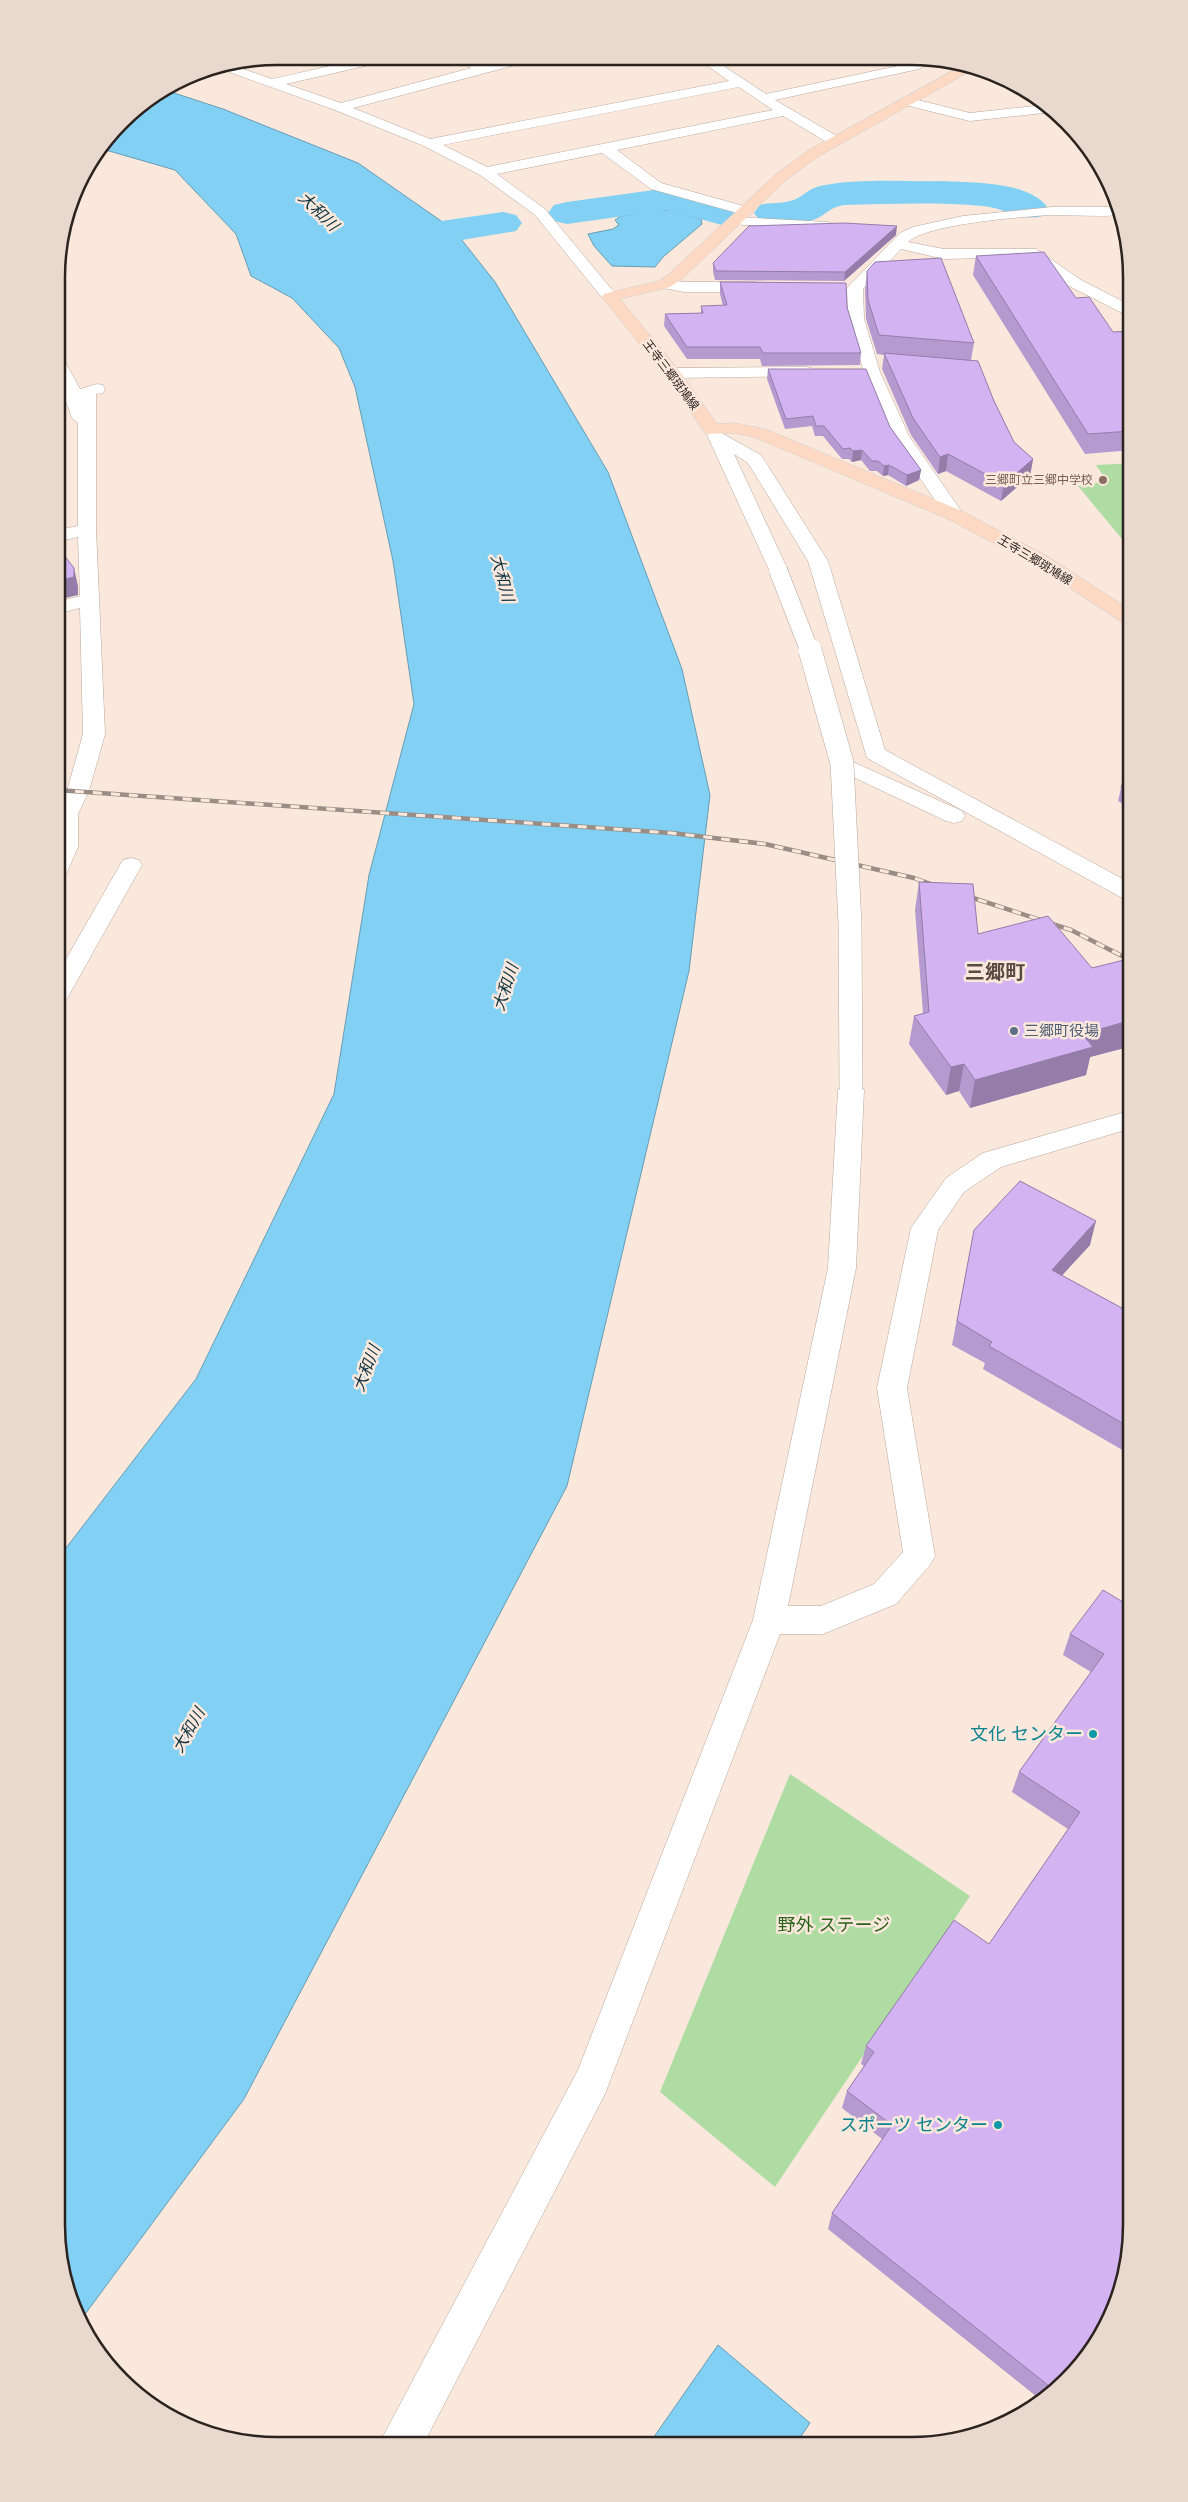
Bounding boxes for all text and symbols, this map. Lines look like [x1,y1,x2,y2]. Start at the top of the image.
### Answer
water label: 大和川 [294,186,345,237]
street label: 王寺三郷斑鳩線 [639,336,703,413]
place label: 三郷町立三郷中学校 [985,471,1093,488]
marker: 三郷町立三郷中学校 [1097,474,1109,486]
street label: 王寺三郷斑鳩線 [995,531,1076,588]
water label: 大和川 [486,552,520,606]
district label: 三郷町 [965,958,1025,985]
water label: 大和川 [487,959,523,1013]
place label: 三郷町役場 [1024,1020,1099,1040]
marker: 三郷町役場 [1008,1025,1020,1037]
water label: 大和川 [347,1340,386,1394]
water label: 大和川 [166,1702,211,1756]
place label: 文化 センター [970,1721,1083,1745]
marker: 文化 センター [1087,1728,1099,1740]
park label: 野外 ステージ [778,1912,890,1936]
place label: スポーツ センター [840,2112,988,2136]
marker: スポーツ センター [992,2119,1004,2131]

